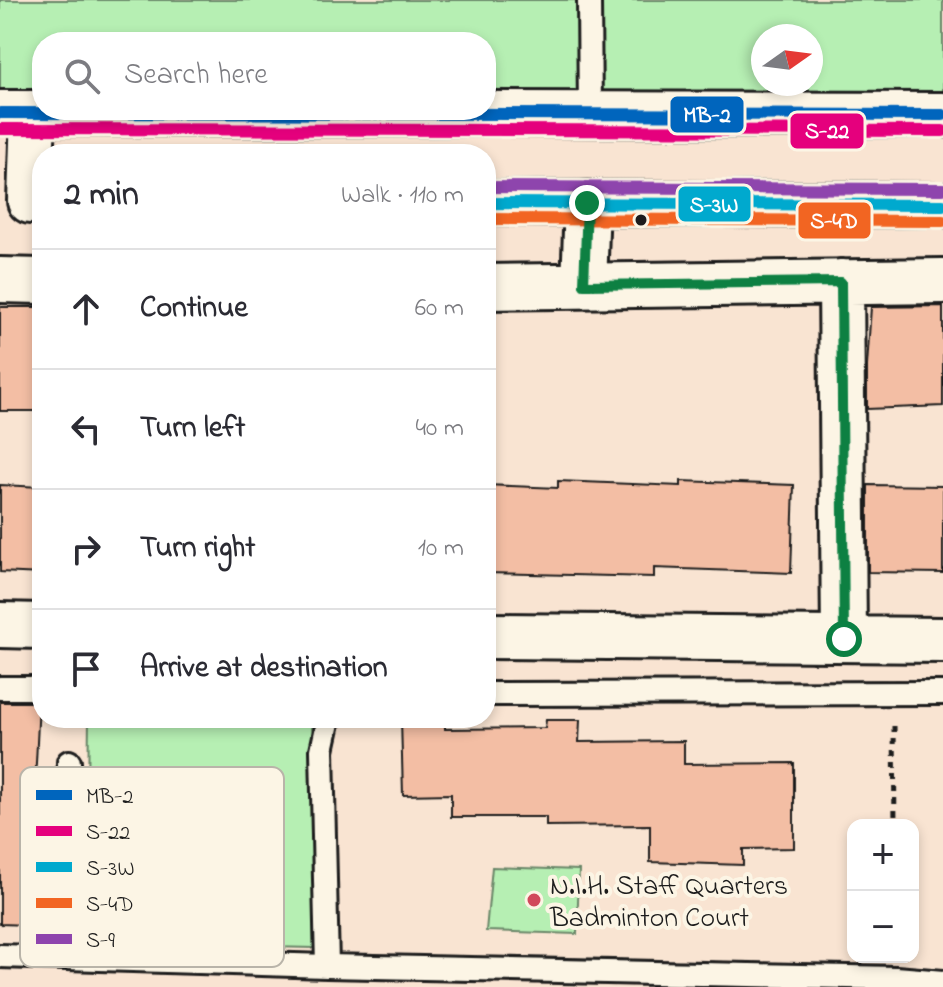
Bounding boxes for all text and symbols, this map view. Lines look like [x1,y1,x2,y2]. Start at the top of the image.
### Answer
north arrow [751,24,823,96]
search box [32,32,496,120]
icon: search [60,54,104,98]
text: Search here [124,54,268,98]
line badge: MB-2 [669,95,745,134]
text: MB-2 [683,101,731,133]
line badge: S-22 [789,112,865,150]
text: S-22 [805,117,849,149]
text: 2 min [64,171,139,221]
text: Walk · 110 m [341,177,464,215]
route end [569,185,605,221]
line badge: S-3W [677,185,752,223]
text: S-3W [690,191,738,223]
line badge: S-4D [797,201,872,240]
text: S-4D [810,207,858,239]
unlabelled marker [633,212,649,228]
icon: ahead [64,287,108,331]
text: Continue [140,287,248,331]
text: 60 m [415,290,464,328]
icon: left [64,407,108,451]
text: Turn left [140,407,245,451]
text: 40 m [415,410,464,448]
icon: right [64,527,108,571]
text: Turn right [140,527,255,571]
text: 10 m [418,530,464,568]
route start [826,621,862,657]
icon: arrive [64,647,108,691]
text: Arrive at destination [140,647,388,691]
legend [20,767,284,967]
text: MB-2 [86,782,133,814]
text: S-22 [86,818,130,850]
map controls [847,819,919,963]
button: + [847,819,919,891]
text: S-3W [86,854,135,886]
place label: N.I.H. Staff Quarters Badminton Court [549,867,788,940]
text: S-4D [86,890,134,922]
marker: N.I.H. Staff Quarters Badminton Court [525,891,543,909]
button: − [847,891,919,963]
text: S-9 [86,926,115,958]

